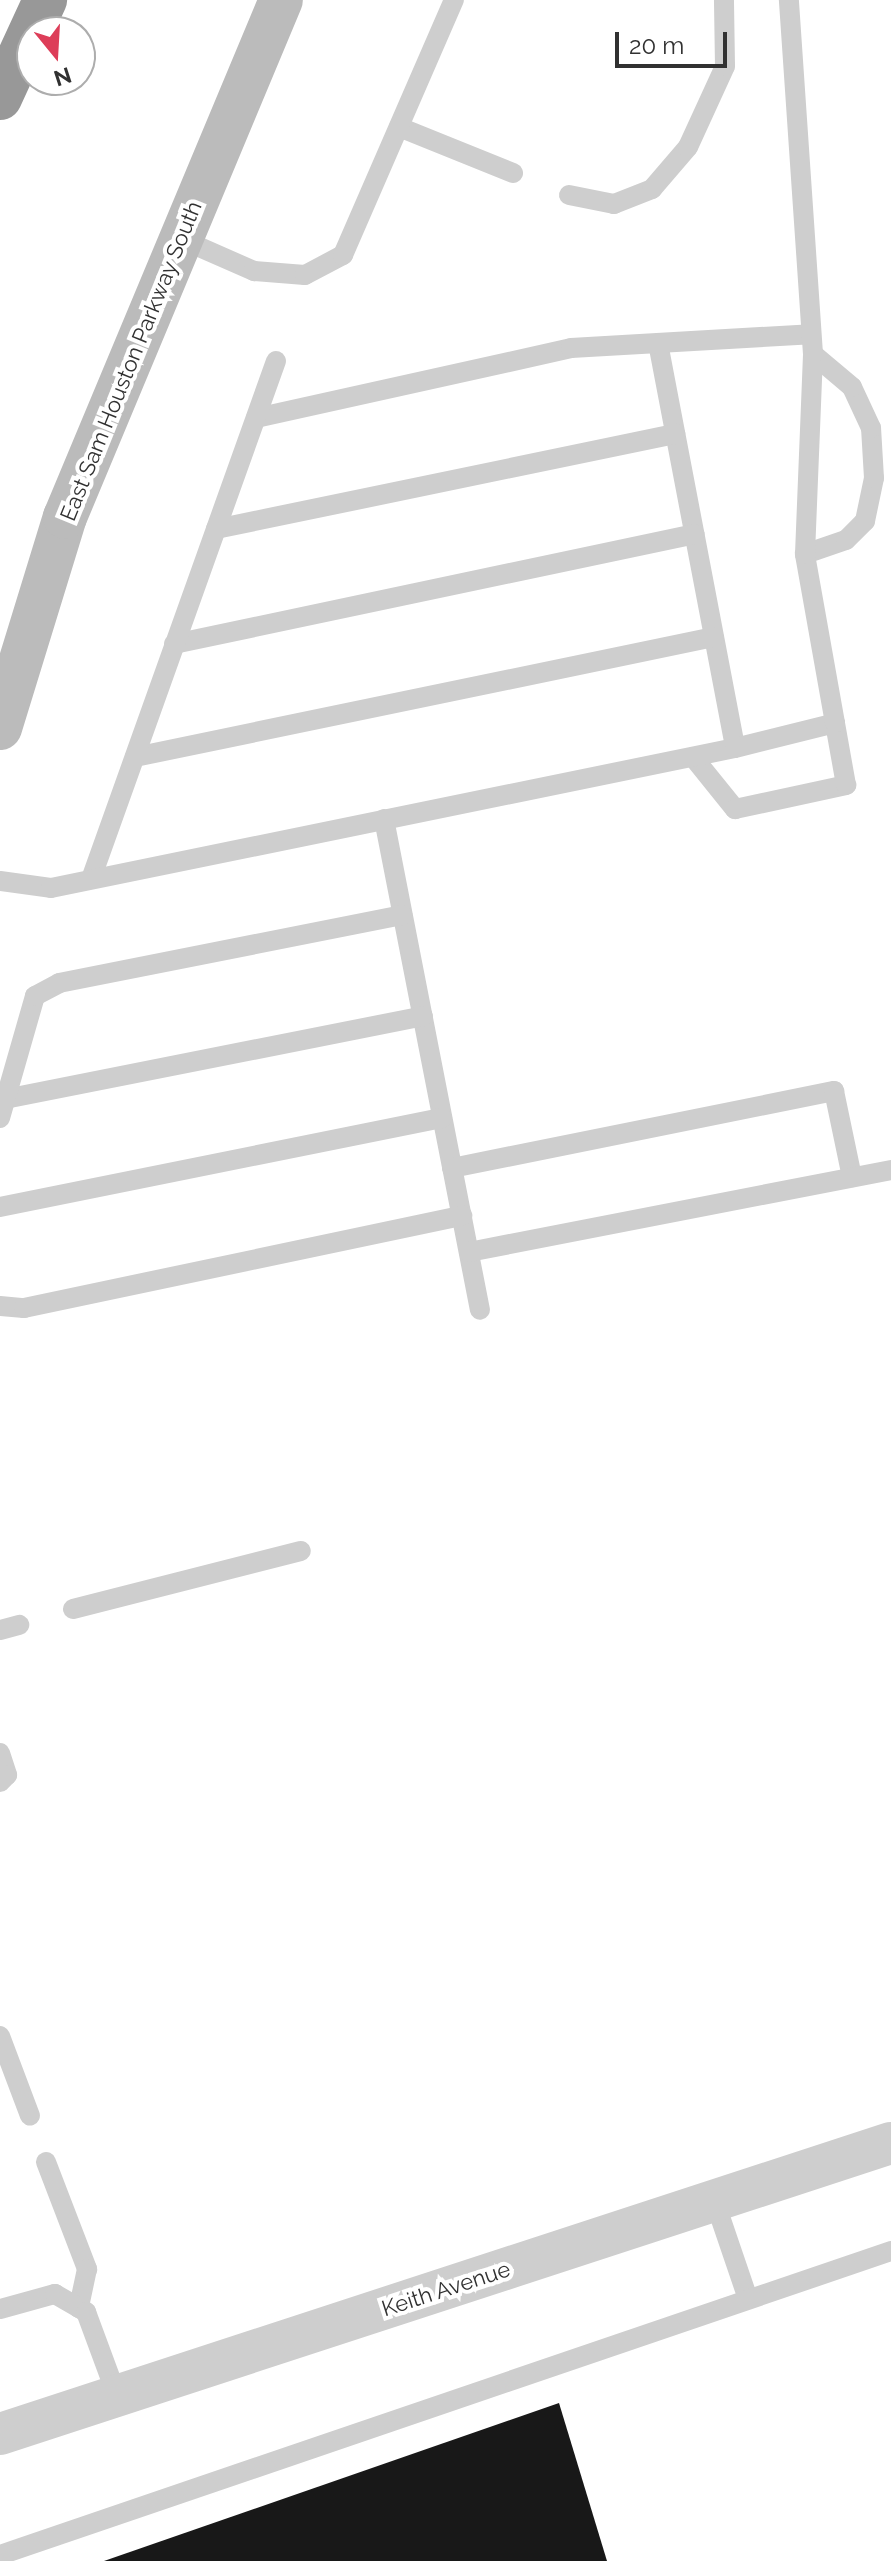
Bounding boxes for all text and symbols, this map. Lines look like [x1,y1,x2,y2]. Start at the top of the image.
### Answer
north arrow [16,16,96,96]
scale bar [619,16,731,66]
text: 20 m [629,31,684,60]
text: N [51,62,75,92]
street label: East Sam Houston Parkway South [55,197,207,525]
street label: Keith Avenue [378,2256,514,2322]

